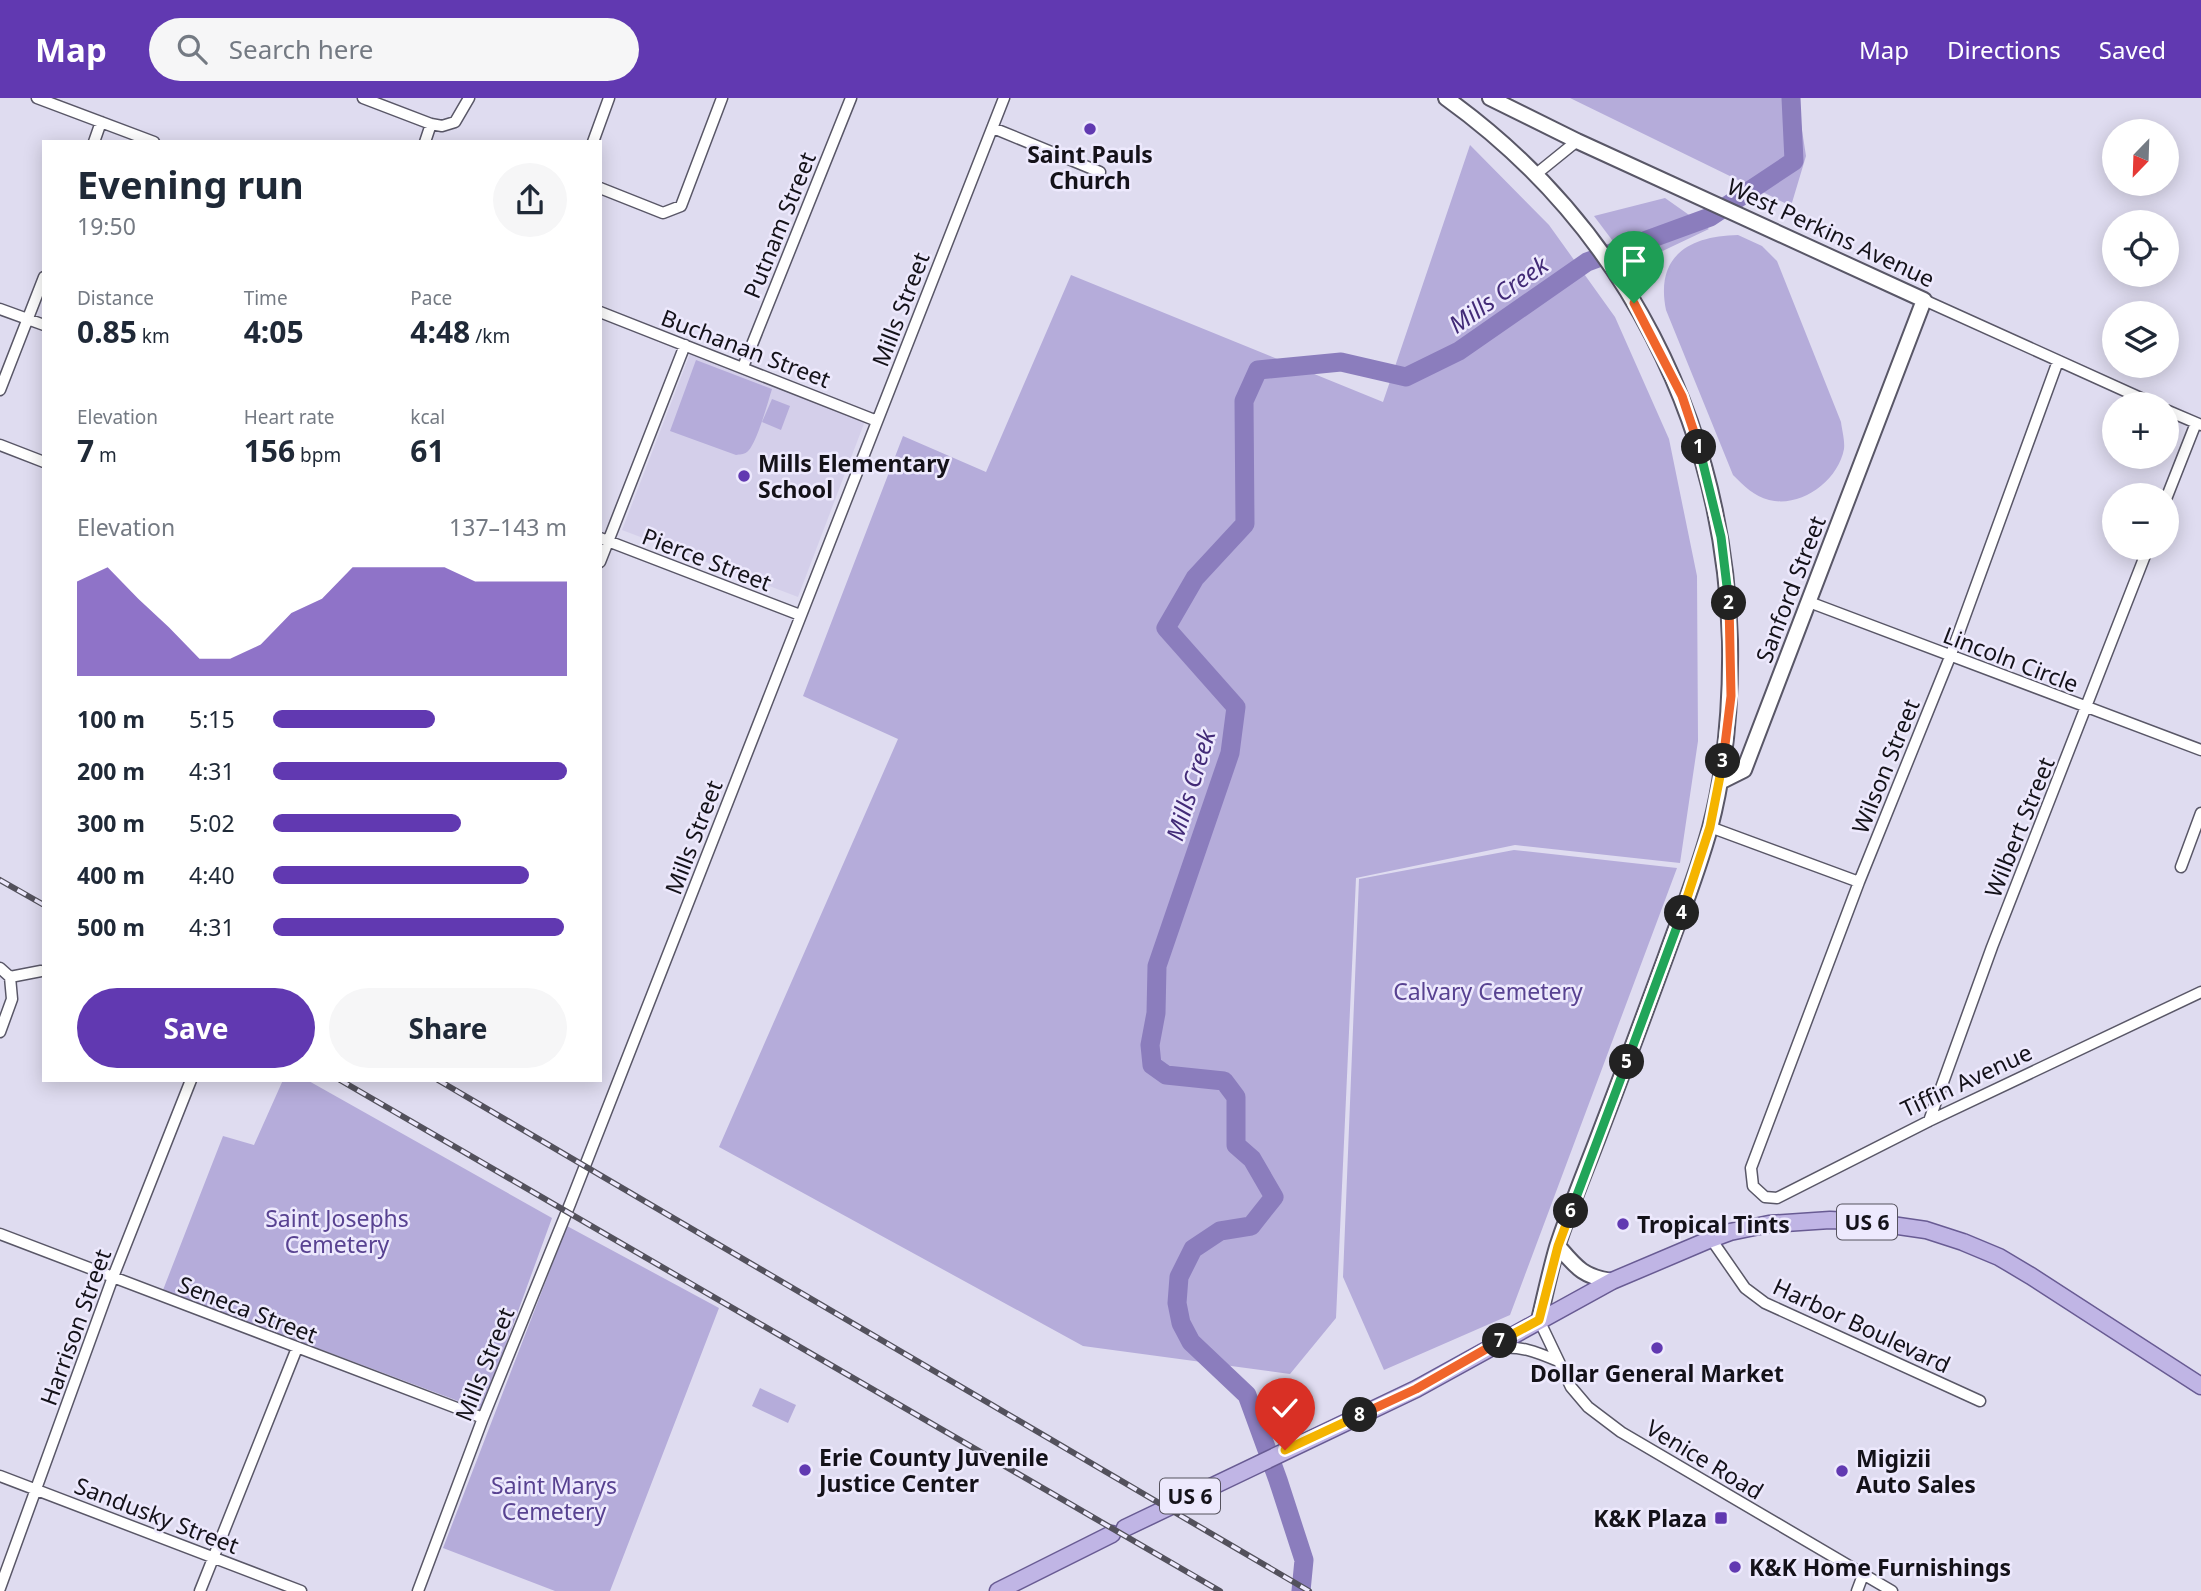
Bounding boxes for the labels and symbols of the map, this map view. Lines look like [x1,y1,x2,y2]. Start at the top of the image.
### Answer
north arrow [2102,119,2179,196]
marker: Saint Pauls Church [1082,121,1098,137]
place label: Saint Pauls Church [1027,138,1153,196]
street label: Putnam Street [735,147,823,303]
street label: West Perkins Avenue [1722,170,1940,294]
pin [1604,231,1664,303]
street label: Mills Street [864,247,936,371]
water label: Mills Creek [1442,247,1555,340]
street label: Buchanan Street [657,301,835,395]
pin: 1 [1682,430,1716,464]
place label: Mills Elementary School [758,447,950,505]
marker: Mills Elementary School [736,468,752,484]
street label: Sanford Street [1747,511,1833,667]
street label: Pierce Street [638,520,776,598]
pin: 2 [1712,586,1746,620]
street label: Lincoln Circle [1939,618,2083,700]
street label: Wilson Street [1843,694,1927,838]
water label: Mills Creek [1158,724,1223,845]
pin: 3 [1706,744,1740,778]
street label: Wilbert Street [1976,752,2062,902]
street label: Mills Street [657,775,729,899]
pin: 4 [1664,896,1700,930]
park label: Calvary Cemetery [1393,975,1583,1007]
street label: Tiffin Avenue [1895,1036,2037,1124]
pin: 5 [1610,1044,1644,1080]
pin: 6 [1554,1194,1588,1228]
park label: Saint Josephs Cemetery [265,1202,409,1260]
road number: US 6 [1837,1204,1897,1240]
place label: Tropical Tints [1637,1208,1790,1240]
marker: Tropical Tints [1615,1216,1631,1232]
street label: Harrison Street [32,1244,118,1410]
street label: Seneca Street [174,1268,322,1350]
street label: Harbor Boulevard [1768,1270,1956,1380]
street label: Mills Street [447,1302,521,1426]
pin: 7 [1482,1324,1518,1358]
marker: Dollar General Market [1649,1340,1665,1356]
place label: Dollar General Market [1530,1357,1784,1389]
pin [1255,1378,1315,1450]
pin: 8 [1342,1398,1378,1432]
street label: Venice Road [1640,1411,1770,1507]
place label: Erie County Juvenile Justice Center [817,1441,1049,1499]
place label: Migizii Auto Sales [1856,1442,1976,1500]
marker: Erie County Juvenile Justice Center [797,1462,813,1478]
marker: Migizii Auto Sales [1834,1463,1850,1479]
street label: Sandusky Street [70,1469,244,1561]
park label: Saint Marys Cemetery [491,1469,617,1527]
road number: US 6 [1160,1478,1220,1514]
place label: K&K Plaza [1593,1502,1707,1534]
marker: K&K Plaza [1713,1510,1729,1526]
place label: K&K Home Furnishings [1749,1551,2011,1583]
marker: K&K Home Furnishings [1727,1559,1743,1575]

